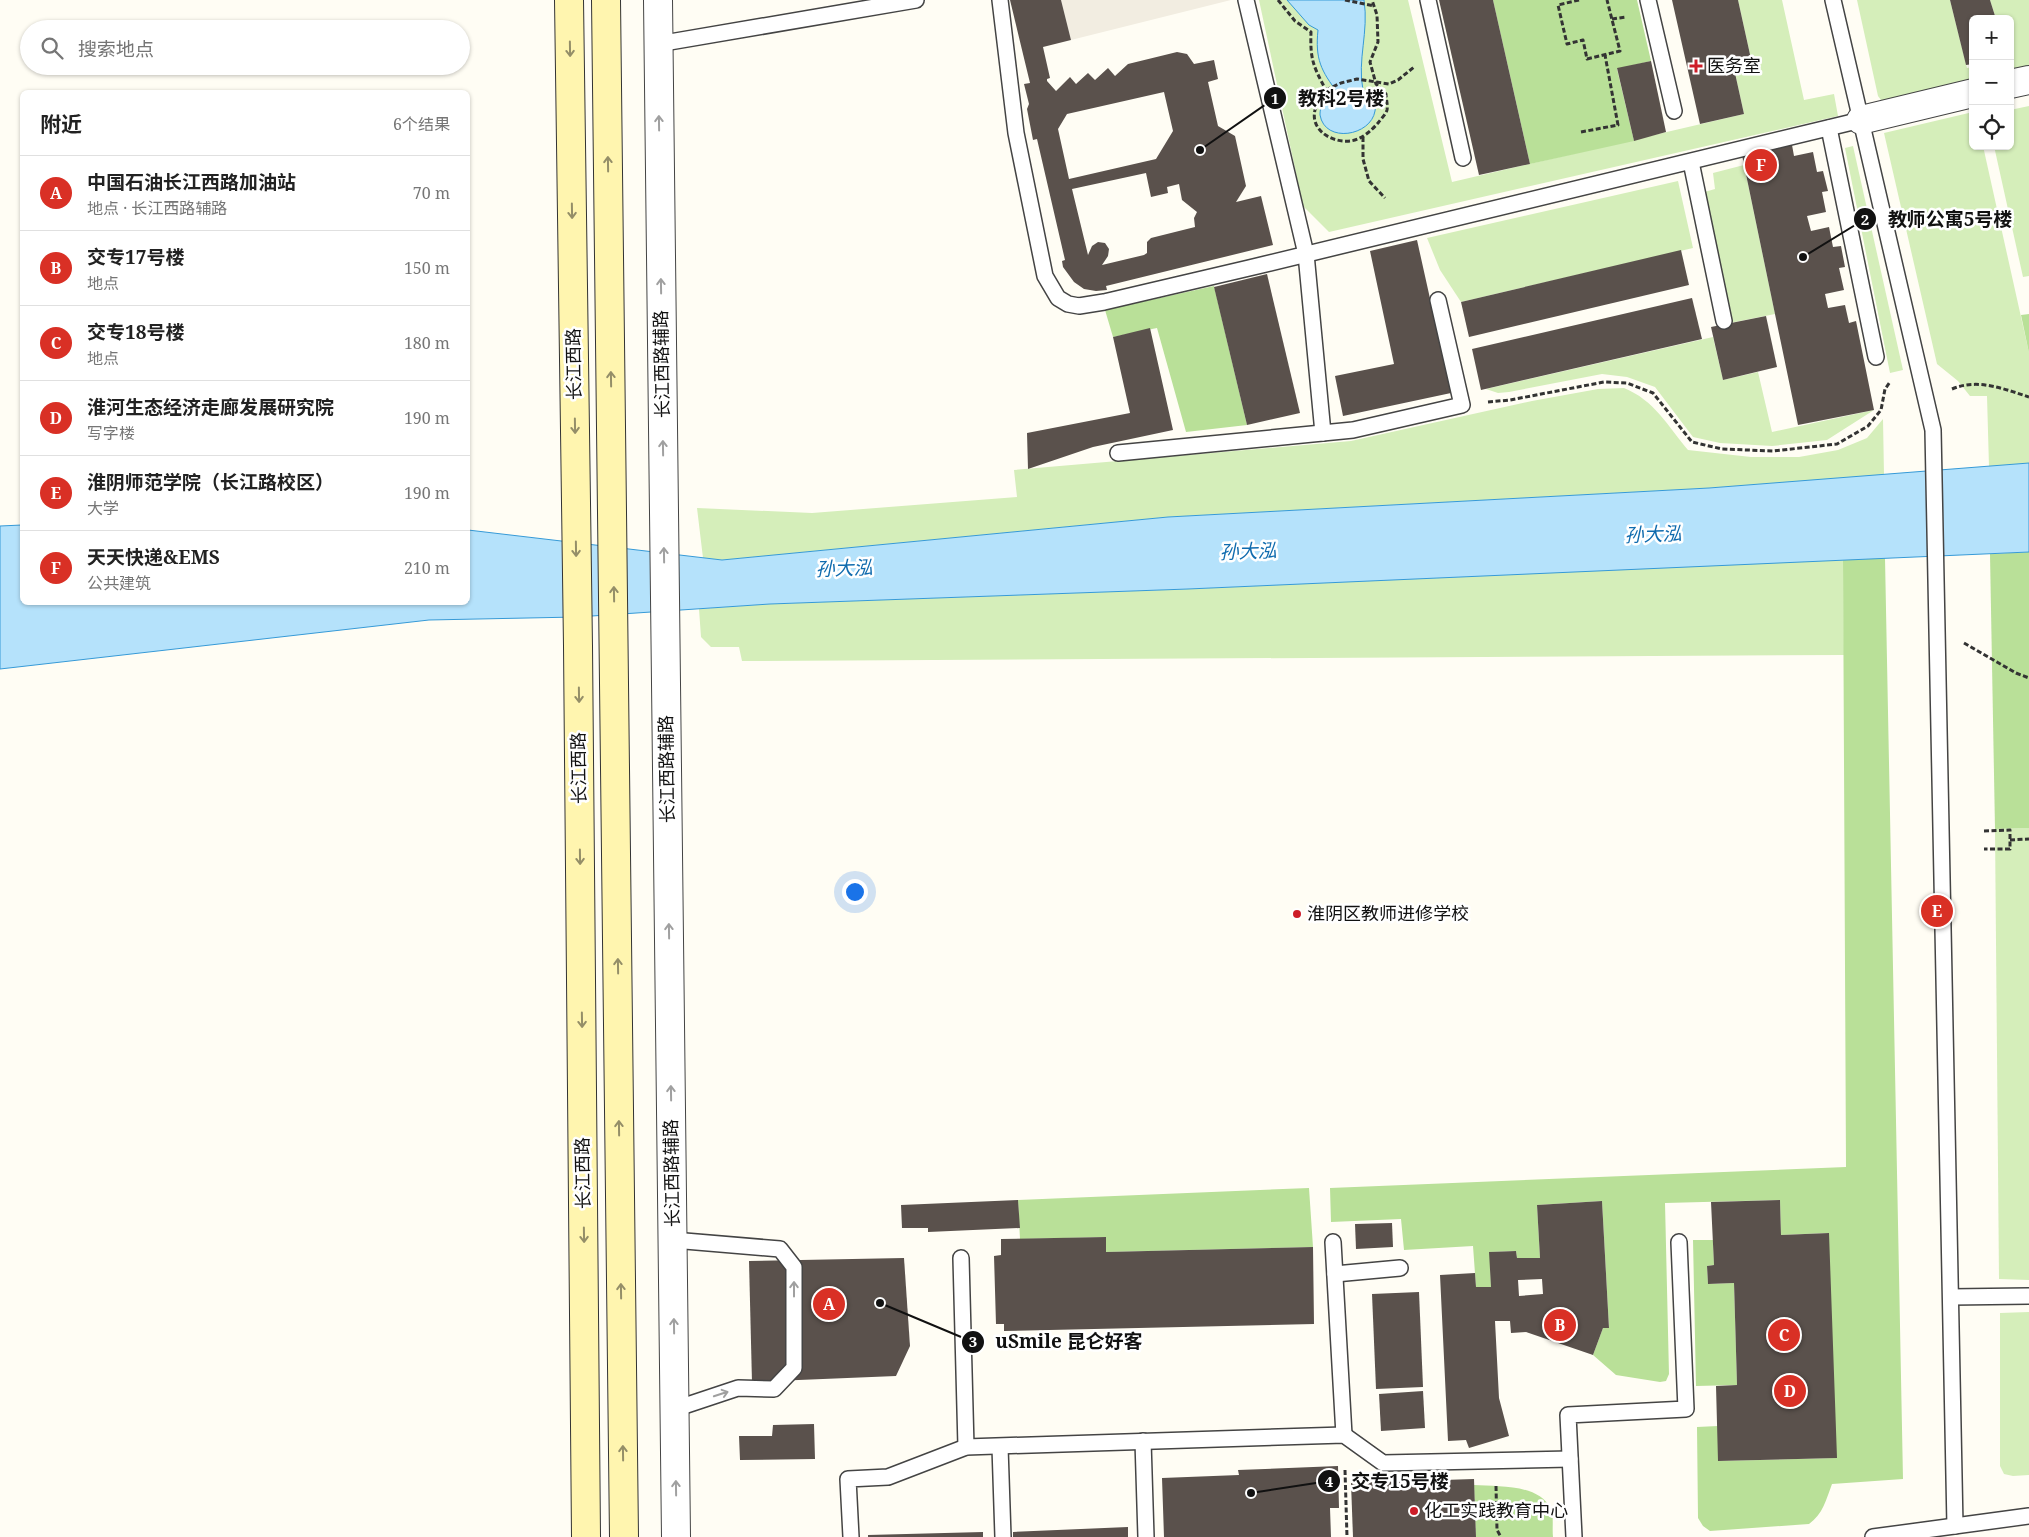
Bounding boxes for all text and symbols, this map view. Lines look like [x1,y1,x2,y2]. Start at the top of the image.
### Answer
map controls [1969,15,2014,150]
button: + [1969,15,2014,60]
search box [20,20,470,75]
icon: search [38,34,66,62]
text: 搜索地点 [78,36,154,62]
one-way arrow [565,40,575,56]
place label: 医务室 [1707,53,1761,77]
marker: 医务室 [1689,59,1703,73]
button: − [1969,60,2014,105]
callout: 教科2号楼 [1263,81,1395,115]
text: 教科2号楼 [1298,85,1384,111]
text: 1 [1271,88,1279,108]
button: locate [1969,105,2014,150]
text: 附近 [40,110,82,138]
text: 6个结果 [393,113,450,135]
one-way arrow [654,116,664,132]
pin: F [1745,146,1777,184]
one-way arrow [603,156,613,172]
text: 中国石油长江西路加油站 [87,169,296,195]
text: A [50,182,62,204]
text: 70 m [413,182,450,204]
text: 地点 · 长江西路辅路 [87,197,227,219]
one-way arrow [567,202,577,219]
callout: 教师公寓5号楼 [1853,202,2022,236]
text: 教师公寓5号楼 [1888,206,2012,232]
text: 2 [1861,209,1869,229]
text: 交专17号楼 [87,244,184,270]
text: B [51,257,61,279]
text: 150 m [404,257,450,279]
text: 地点 [87,272,119,294]
one-way arrow [656,278,666,294]
street label: 长江西路辅路 [648,310,674,418]
text: 交专18号楼 [87,319,184,345]
street label: 长江西路 [560,328,586,400]
text: C [51,332,61,354]
text: 180 m [404,332,450,354]
text: 地点 [87,347,119,369]
one-way arrow [606,371,616,387]
text: 淮河生态经济走廊发展研究院 [87,394,334,420]
text: D [50,407,62,429]
text: 190 m [404,407,450,429]
one-way arrow [570,418,580,434]
text: 写字楼 [87,422,135,444]
one-way arrow [658,441,668,457]
text: 淮阴师范学院（长江路校区） [87,469,334,495]
text: E [51,482,61,504]
text: 190 m [404,482,450,504]
text: 大学 [87,497,119,519]
water label: 孙大泓 [1624,520,1682,548]
water label: 孙大泓 [1219,537,1277,565]
one-way arrow [572,540,581,556]
text: 天天快递&EMS [87,544,220,570]
one-way arrow [659,547,669,564]
water label: 孙大泓 [815,554,873,582]
text: F [51,557,61,579]
text: 210 m [404,557,450,579]
text: 公共建筑 [87,572,151,594]
one-way arrow [609,586,619,602]
one-way arrow [574,686,584,702]
street label: 长江西路辅路 [653,715,679,823]
street label: 长江西路 [565,732,591,804]
one-way arrow [575,848,585,865]
your location [842,879,868,905]
pin: E [1921,892,1953,930]
place label: 淮阴区教师进修学校 [1307,901,1469,925]
marker: 淮阴区教师进修学校 [1291,908,1303,920]
one-way arrow [664,923,674,940]
one-way arrow [613,958,623,974]
one-way arrow [577,1011,587,1027]
one-way arrow [666,1086,676,1102]
street label: 长江西路辅路 [658,1119,684,1227]
one-way arrow [614,1121,624,1137]
street label: 长江西路 [569,1137,595,1209]
one-way arrow [579,1226,589,1242]
one-way arrow [789,1281,799,1297]
one-way arrow [616,1283,626,1300]
pin: A [813,1285,845,1323]
pin: B [1544,1306,1576,1344]
pin: C [1768,1316,1800,1354]
one-way arrow [669,1318,679,1334]
callout: uSmile 昆仑好客 [960,1325,1153,1359]
text: uSmile 昆仑好客 [995,1328,1143,1354]
text: 3 [969,1331,977,1351]
pin: D [1774,1372,1806,1410]
one-way arrow [713,1388,729,1398]
one-way arrow [618,1446,628,1462]
callout: 交专15号楼 [1316,1464,1459,1498]
text: 交专15号楼 [1351,1468,1449,1494]
text: 4 [1325,1471,1334,1491]
one-way arrow [671,1481,680,1497]
place label: 化工实践教育中心 [1424,1498,1568,1522]
marker: 化工实践教育中心 [1408,1505,1420,1517]

